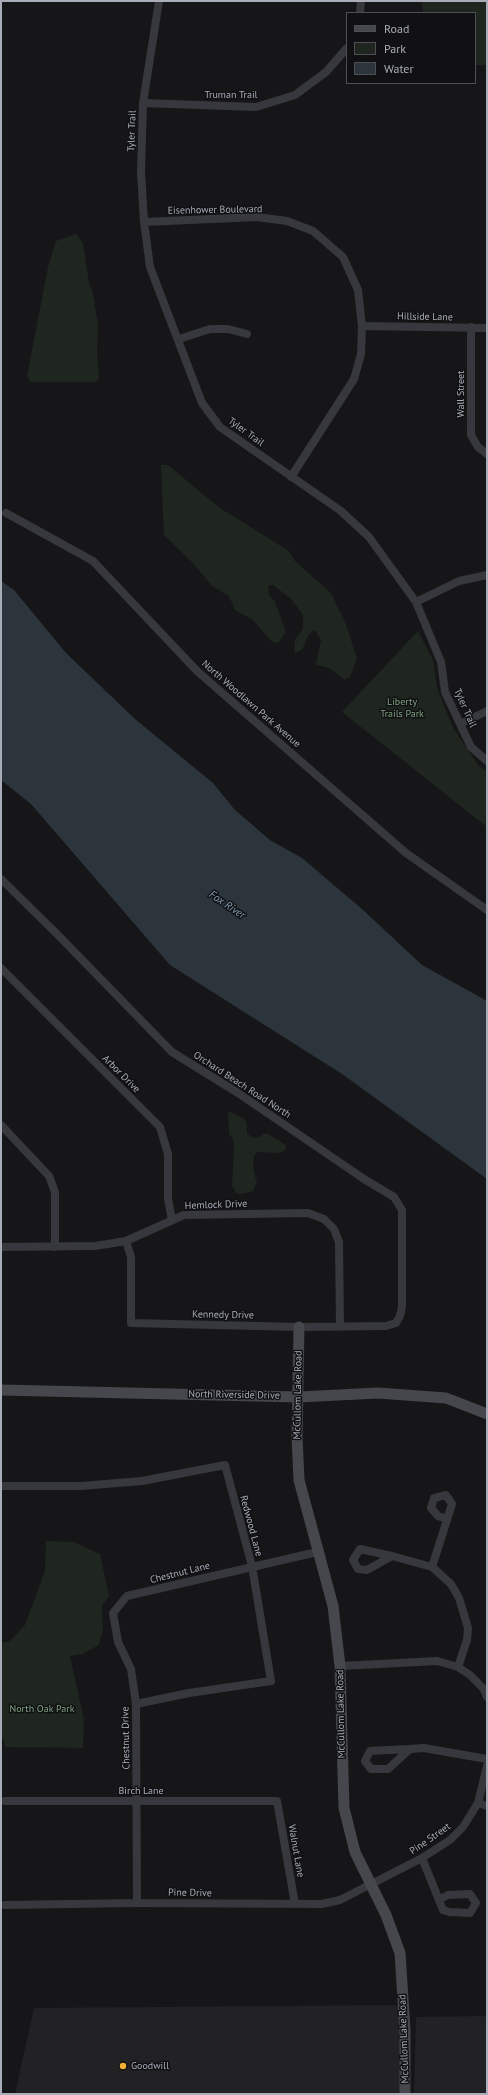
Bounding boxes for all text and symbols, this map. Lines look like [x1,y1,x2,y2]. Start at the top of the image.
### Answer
legend [346,12,476,84]
text: Road [384,21,409,36]
text: Park [384,41,406,56]
text: Water [384,61,414,76]
street label: Truman Trail [205,89,257,101]
street label: Tyler Trail [125,110,139,152]
street label: Eisenhower Boulevard [167,203,263,217]
street label: Hillside Lane [397,311,453,323]
street label: Wall Street [455,371,467,417]
street label: Tyler Trail [226,415,266,449]
street label: North Woodlawn Park Avenue [199,658,303,750]
street label: Tyler Trail [451,687,479,729]
park label: Liberty Trails Park [380,696,424,720]
water label: Fox River [206,888,248,922]
street label: Orchard Beach Road North [191,1049,293,1121]
street label: Arbor Drive [100,1053,142,1095]
street label: Hemlock Drive [185,1198,247,1212]
street label: Kennedy Drive [192,1308,254,1322]
street label: McCullom Lake Road [291,1350,305,1440]
street label: North Riverside Drive [188,1388,280,1402]
street label: Redwood Lane [237,1494,265,1558]
street label: Chestnut Lane [149,1560,211,1586]
street label: McCullom Lake Road [334,1669,348,1759]
park label: North Oak Park [10,1703,74,1715]
street label: Chestnut Drive [119,1706,133,1770]
street label: Birch Lane [118,1785,164,1797]
street label: Pine Street [407,1821,453,1857]
street label: Walnut Lane [285,1824,307,1878]
street label: Pine Drive [168,1887,212,1899]
street label: McCullom Lake Road [396,1994,412,2084]
place label: Goodwill [131,2060,169,2072]
marker: Goodwill [118,2061,128,2071]

